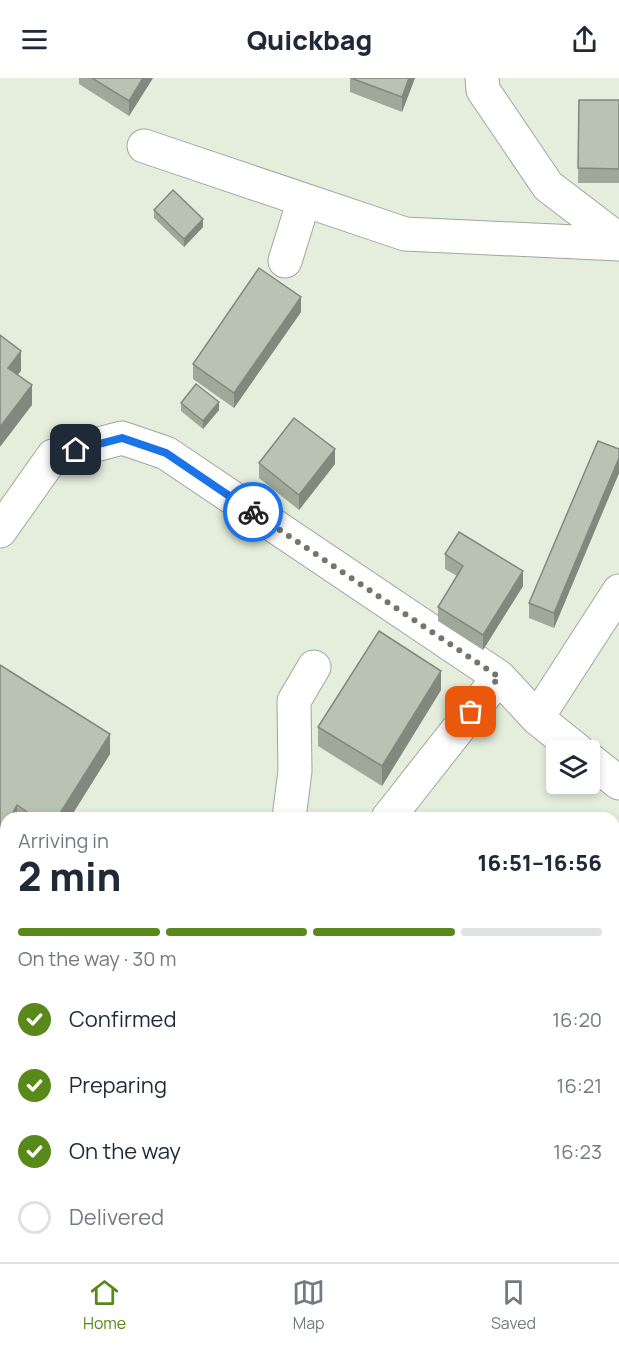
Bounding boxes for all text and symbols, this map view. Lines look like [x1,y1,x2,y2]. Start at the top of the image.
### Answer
text: Quickbag [247,21,372,58]
icon: menu [18,23,51,56]
icon: share [568,23,601,56]
pin [50,424,101,475]
icon: home [59,433,92,466]
courier [223,482,283,542]
icon: bike [237,496,270,529]
pin [445,686,496,737]
icon: bag [454,695,487,728]
map controls [546,740,600,794]
button: layers [546,740,600,794]
text: Arriving in [18,827,109,854]
text: 16:51–16:56 [477,848,602,878]
text: 2 min [18,849,121,903]
text: On the way · 30 m [18,945,177,972]
icon: check [18,1003,51,1036]
text: Confirmed [69,1004,177,1034]
text: 16:20 [552,1006,602,1033]
icon: check [18,1069,51,1102]
text: Preparing [69,1070,167,1100]
text: 16:21 [557,1072,602,1099]
icon: check [18,1135,51,1168]
text: On the way [69,1136,181,1166]
text: 16:23 [553,1138,602,1165]
text: Delivered [69,1202,164,1232]
tab: Home [83,1276,126,1334]
tab: Map [292,1276,325,1334]
tab: Saved [491,1276,536,1334]

